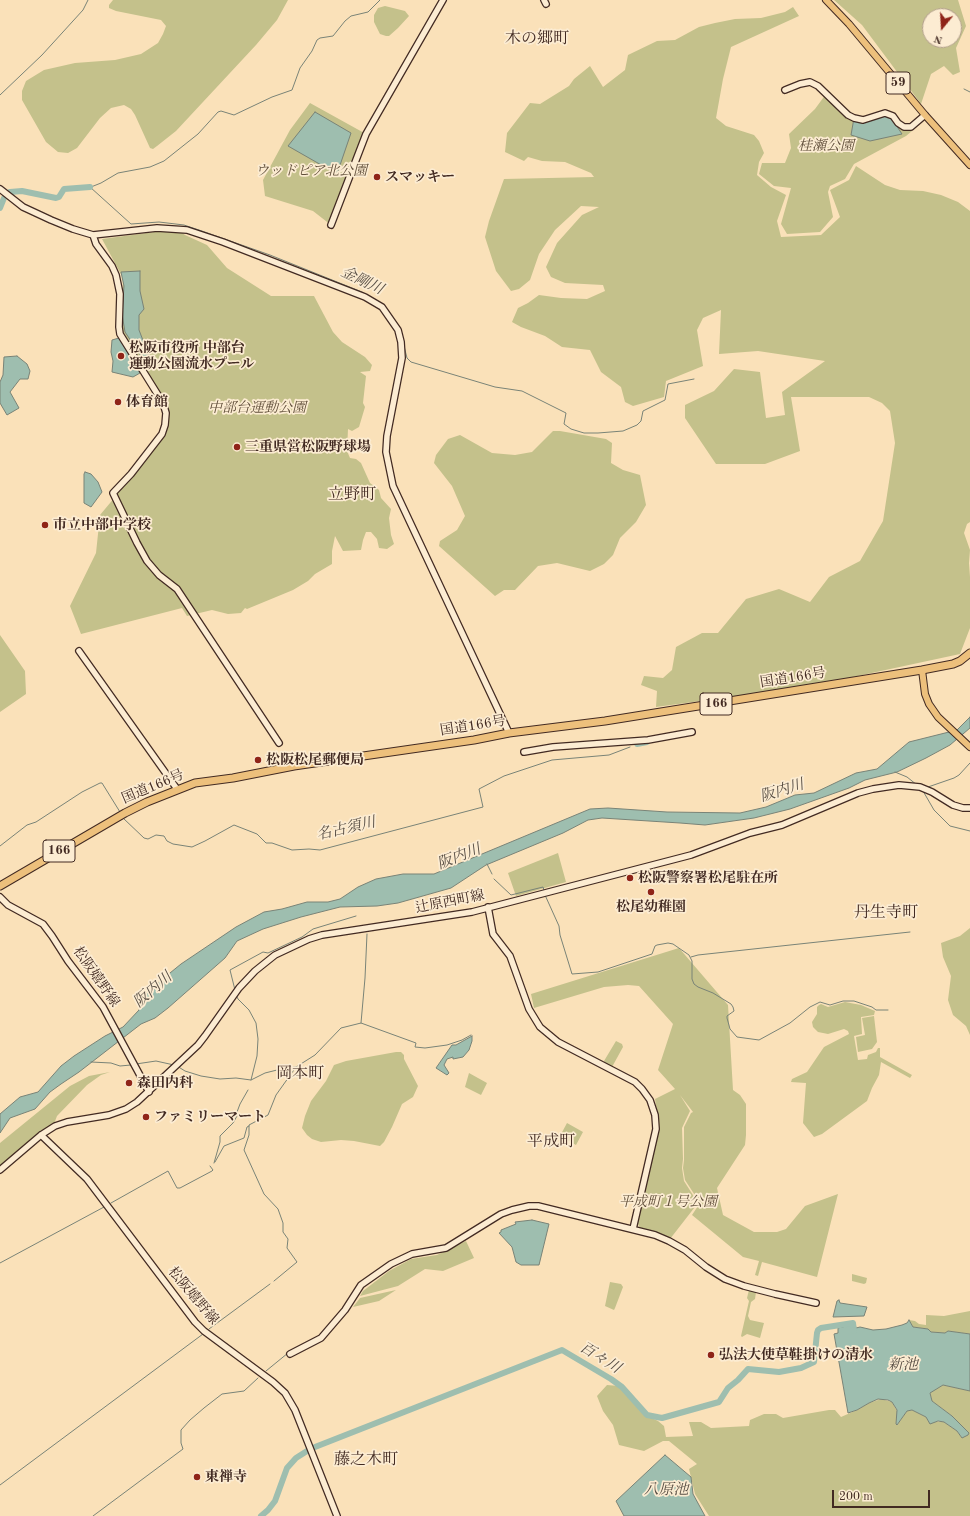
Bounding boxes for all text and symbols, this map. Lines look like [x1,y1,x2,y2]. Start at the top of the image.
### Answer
north arrow [922,8,962,48]
district label: 木の郷町 [505,29,569,49]
text: N [933,32,944,45]
road number: 59 [886,72,910,94]
park label: 桂瀬公園 [798,138,854,154]
park label: ウッドピア北公園 [255,163,367,179]
place label: スマッキー [385,169,455,185]
marker: スマッキー [372,172,382,182]
water label: 金剛川 [338,263,386,299]
place label: 松阪市役所 中部台 運動公園流水プール [129,340,255,372]
marker: 松阪市役所 中部台 運動公園流水プール [116,351,126,361]
place label: 体育館 [126,394,168,410]
marker: 体育館 [113,397,123,407]
park label: 中部台運動公園 [208,400,306,416]
place label: 三重県営松阪野球場 [245,439,371,455]
marker: 三重県営松阪野球場 [232,442,242,452]
district label: 立野町 [328,485,376,505]
place label: 市立中部中学校 [53,517,151,533]
marker: 市立中部中学校 [40,520,50,530]
street label: 国道166号 [759,665,827,691]
road number: 166 [700,693,732,715]
street label: 国道166号 [439,713,507,739]
place label: 松阪松尾郵便局 [266,752,364,768]
marker: 松阪松尾郵便局 [253,755,263,765]
street label: 国道166号 [119,766,187,808]
water label: 阪内川 [758,776,806,806]
water label: 名古須川 [315,813,377,845]
road number: 166 [43,840,75,862]
water label: 阪内川 [435,841,483,873]
place label: 松阪警察署松尾駐在所 [638,870,778,886]
marker: 松阪警察署松尾駐在所 [625,873,635,883]
street label: 辻原西町線 [414,887,486,917]
marker: 松尾幼稚園 [646,887,656,897]
place label: 松尾幼稚園 [616,899,686,915]
district label: 丹生寺町 [854,903,918,923]
street label: 松阪嬉野線 [69,944,123,1010]
water label: 阪内川 [130,968,176,1012]
district label: 岡本町 [276,1064,324,1084]
place label: 森田内科 [137,1075,193,1091]
marker: 森田内科 [124,1078,134,1088]
place label: ファミリーマート [154,1109,266,1125]
marker: ファミリーマート [141,1112,151,1122]
district label: 平成町 [527,1132,575,1152]
park label: 平成町１号公園 [619,1194,717,1210]
street label: 松阪嬉野線 [164,1264,222,1328]
water label: 百々川 [576,1338,624,1378]
place label: 弘法大使草鞋掛けの清水 [719,1347,873,1363]
marker: 弘法大使草鞋掛けの清水 [706,1350,716,1360]
water label: 新池 [888,1356,918,1374]
district label: 藤之木町 [334,1450,398,1470]
place label: 東禅寺 [205,1469,247,1485]
marker: 東禅寺 [192,1472,202,1482]
water label: 八原池 [644,1481,688,1499]
scale bar [834,1482,932,1508]
text: 200 m [839,1491,873,1503]

